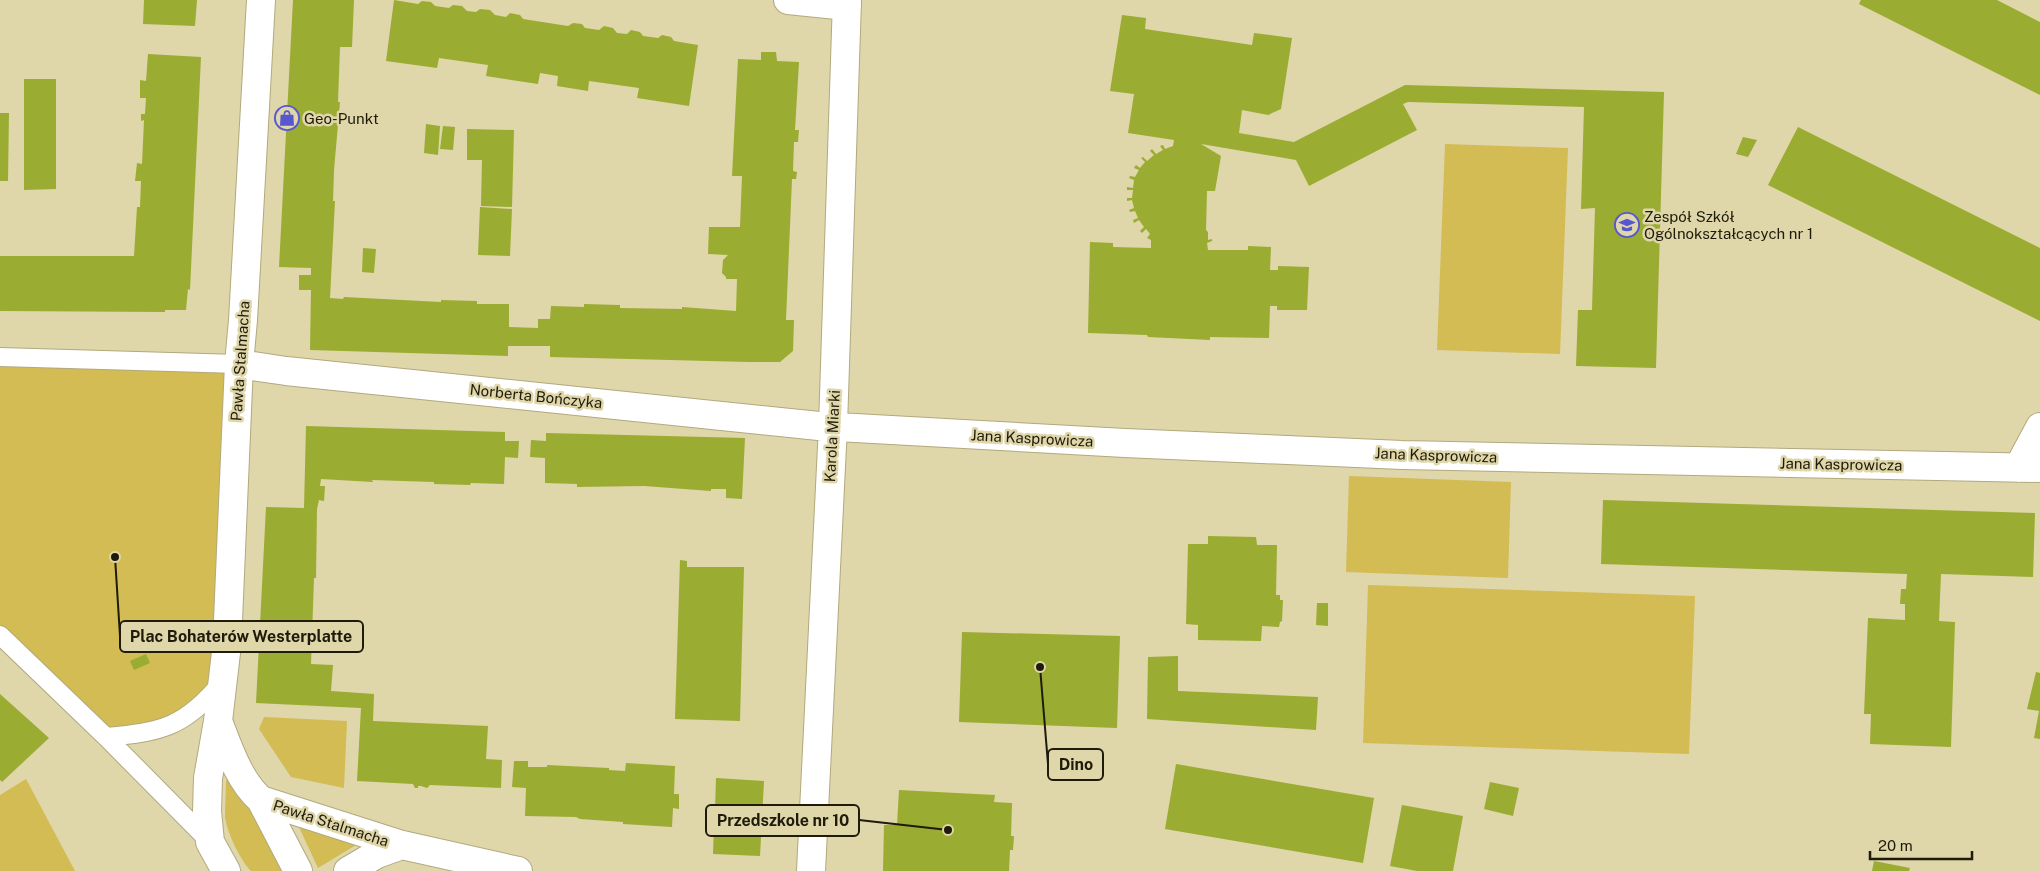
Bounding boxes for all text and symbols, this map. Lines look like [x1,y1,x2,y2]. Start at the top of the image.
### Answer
shop icon: Geo-Punkt [274,105,300,131]
place label: Geo-Punkt [304,110,379,127]
place label: Zespół Szkół Ogólnokształcących nr 1 [1644,208,1813,242]
school or university icon: Zespół Szkół Ogólnokształcących nr 1 [1614,212,1640,238]
street label: Pawła Stalmacha [227,300,253,422]
street label: Norberta Bończyka [469,381,603,411]
street label: Karola Miarki [821,389,843,483]
street label: Jana Kasprowicza [970,426,1094,450]
street label: Jana Kasprowicza [1374,444,1498,466]
street label: Jana Kasprowicza [1780,454,1902,474]
callout: Plac Bohaterów Westerplatte [120,621,363,652]
text: Plac Bohaterów Westerplatte [130,627,352,646]
callout: Dino [1048,749,1103,780]
text: Dino [1059,755,1093,774]
street label: Pawła Stalmacha [271,796,391,850]
callout: Przedszkole nr 10 [706,805,859,836]
text: Przedszkole nr 10 [717,811,849,830]
scale bar [1870,828,1972,860]
text: 20 m [1878,837,1913,854]

